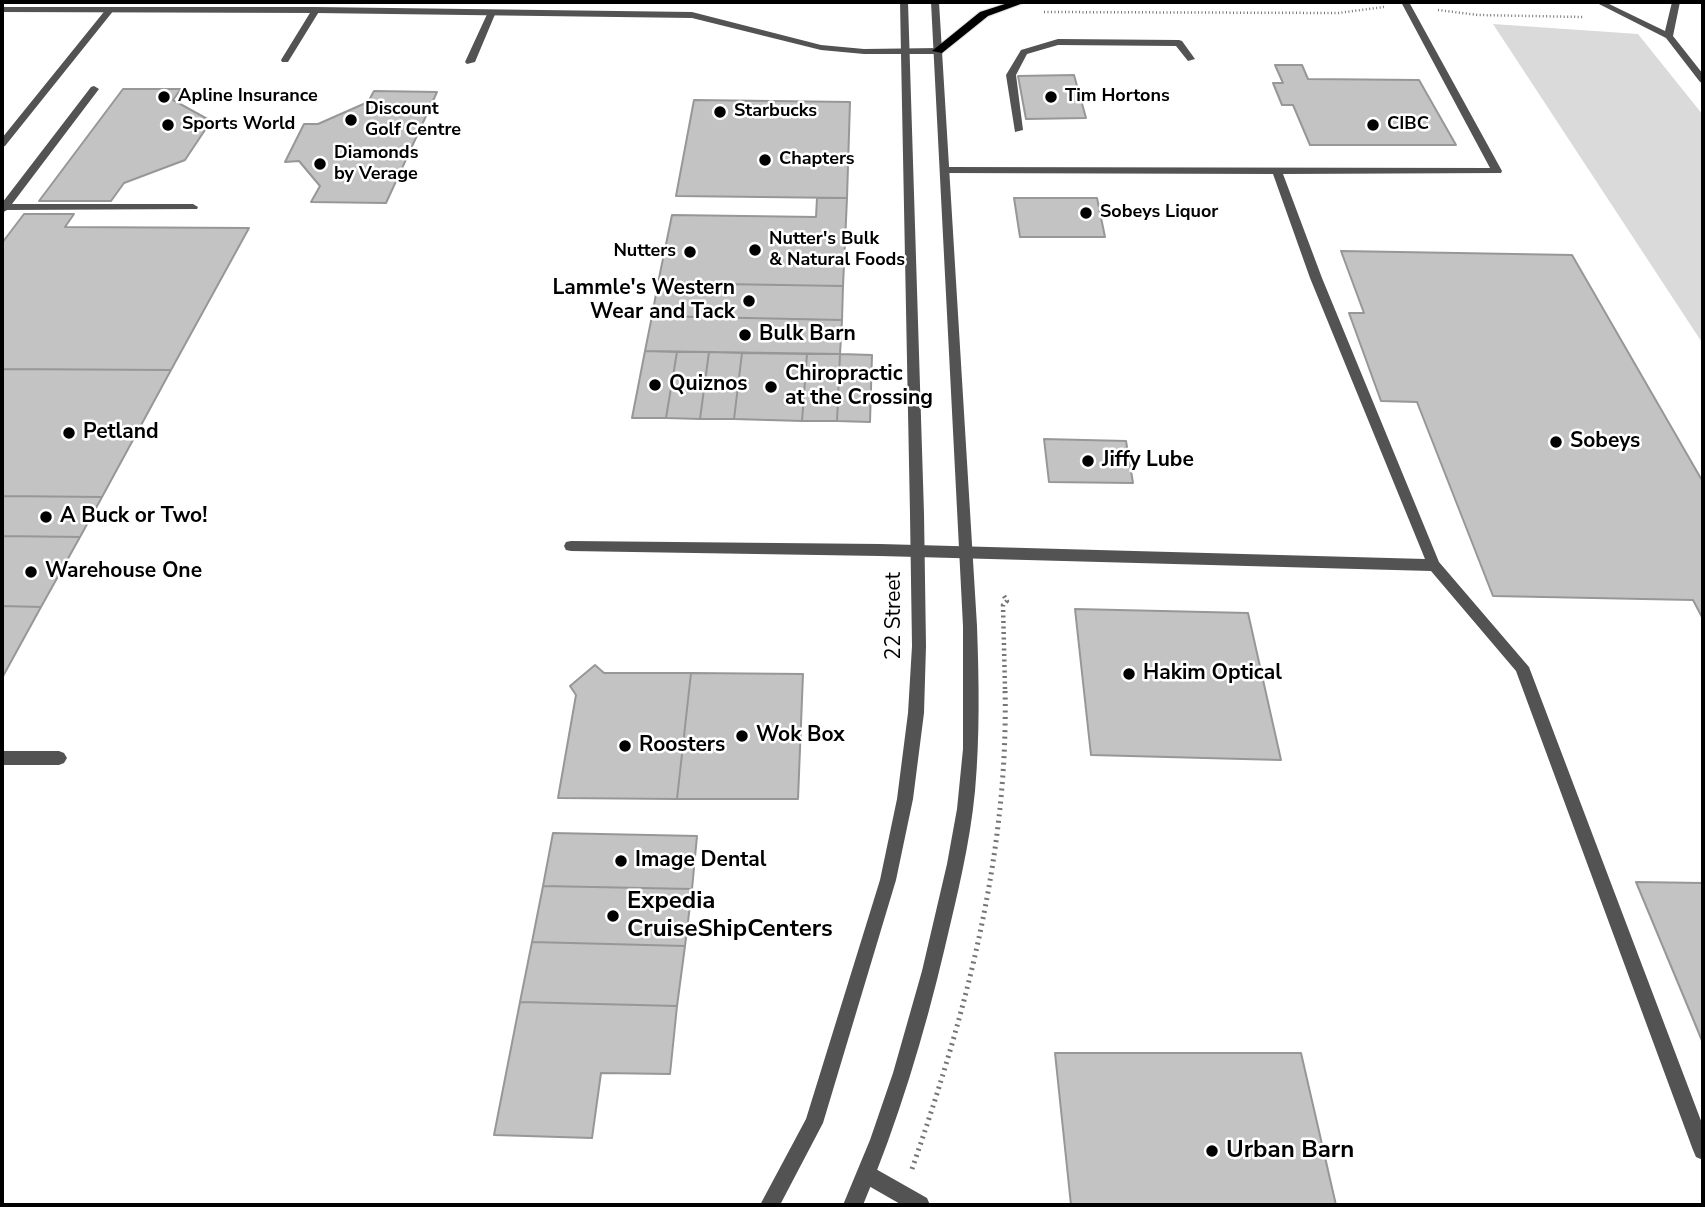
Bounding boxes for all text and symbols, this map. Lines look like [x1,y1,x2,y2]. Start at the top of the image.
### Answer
place label: Apline Insurance [178,86,318,108]
place label: Tim Hortons [1065,86,1170,108]
marker: Apline Insurance [156,89,172,105]
marker: Tim Hortons [1043,89,1059,105]
place label: Discount Golf Centre [365,99,461,142]
place label: Starbucks [734,101,817,123]
marker: Starbucks [712,104,728,120]
marker: Discount Golf Centre [343,112,359,128]
place label: Sports World [182,114,295,136]
place label: CIBC [1387,114,1429,136]
marker: Sports World [160,117,176,133]
marker: CIBC [1365,117,1381,133]
place label: Diamonds by Verage [334,143,418,186]
place label: Chapters [779,149,855,171]
marker: Chapters [757,152,773,168]
marker: Diamonds by Verage [312,156,328,172]
place label: Sobeys Liquor [1100,202,1218,224]
marker: Sobeys Liquor [1078,205,1094,221]
place label: Nutter's Bulk & Natural Foods [769,229,905,272]
place label: Nutters [613,241,676,263]
marker: Nutter's Bulk & Natural Foods [747,242,763,258]
marker: Nutters [682,244,698,260]
place label: Lammle's Western Wear and Tack [552,276,735,326]
marker: Lammle's Western Wear and Tack [741,293,757,309]
place label: Bulk Barn [759,322,856,348]
marker: Bulk Barn [737,327,753,343]
place label: Chiropractic at the Crossing [785,362,933,412]
place label: Quiznos [669,372,748,398]
marker: Quiznos [647,377,663,393]
marker: Chiropractic at the Crossing [763,379,779,395]
place label: Petland [83,420,159,446]
marker: Petland [61,425,77,441]
place label: Sobeys [1570,429,1640,455]
marker: Sobeys [1548,434,1564,450]
place label: Jiffy Lube [1102,448,1194,474]
marker: Jiffy Lube [1080,453,1096,469]
place label: A Buck or Two! [60,504,207,530]
marker: A Buck or Two! [38,509,54,525]
place label: Warehouse One [45,559,202,585]
marker: Warehouse One [23,564,39,580]
street label: 22 Street [882,572,908,660]
place label: Hakim Optical [1143,661,1282,687]
marker: Hakim Optical [1121,666,1137,682]
place label: Wok Box [756,723,845,749]
marker: Wok Box [734,728,750,744]
place label: Roosters [639,733,725,759]
marker: Roosters [617,738,633,754]
place label: Image Dental [635,848,766,874]
marker: Image Dental [613,853,629,869]
place label: Expedia CruiseShipCenters [627,888,833,944]
marker: Expedia CruiseShipCenters [605,908,621,924]
place label: Urban Barn [1226,1137,1354,1165]
marker: Urban Barn [1204,1143,1220,1159]

